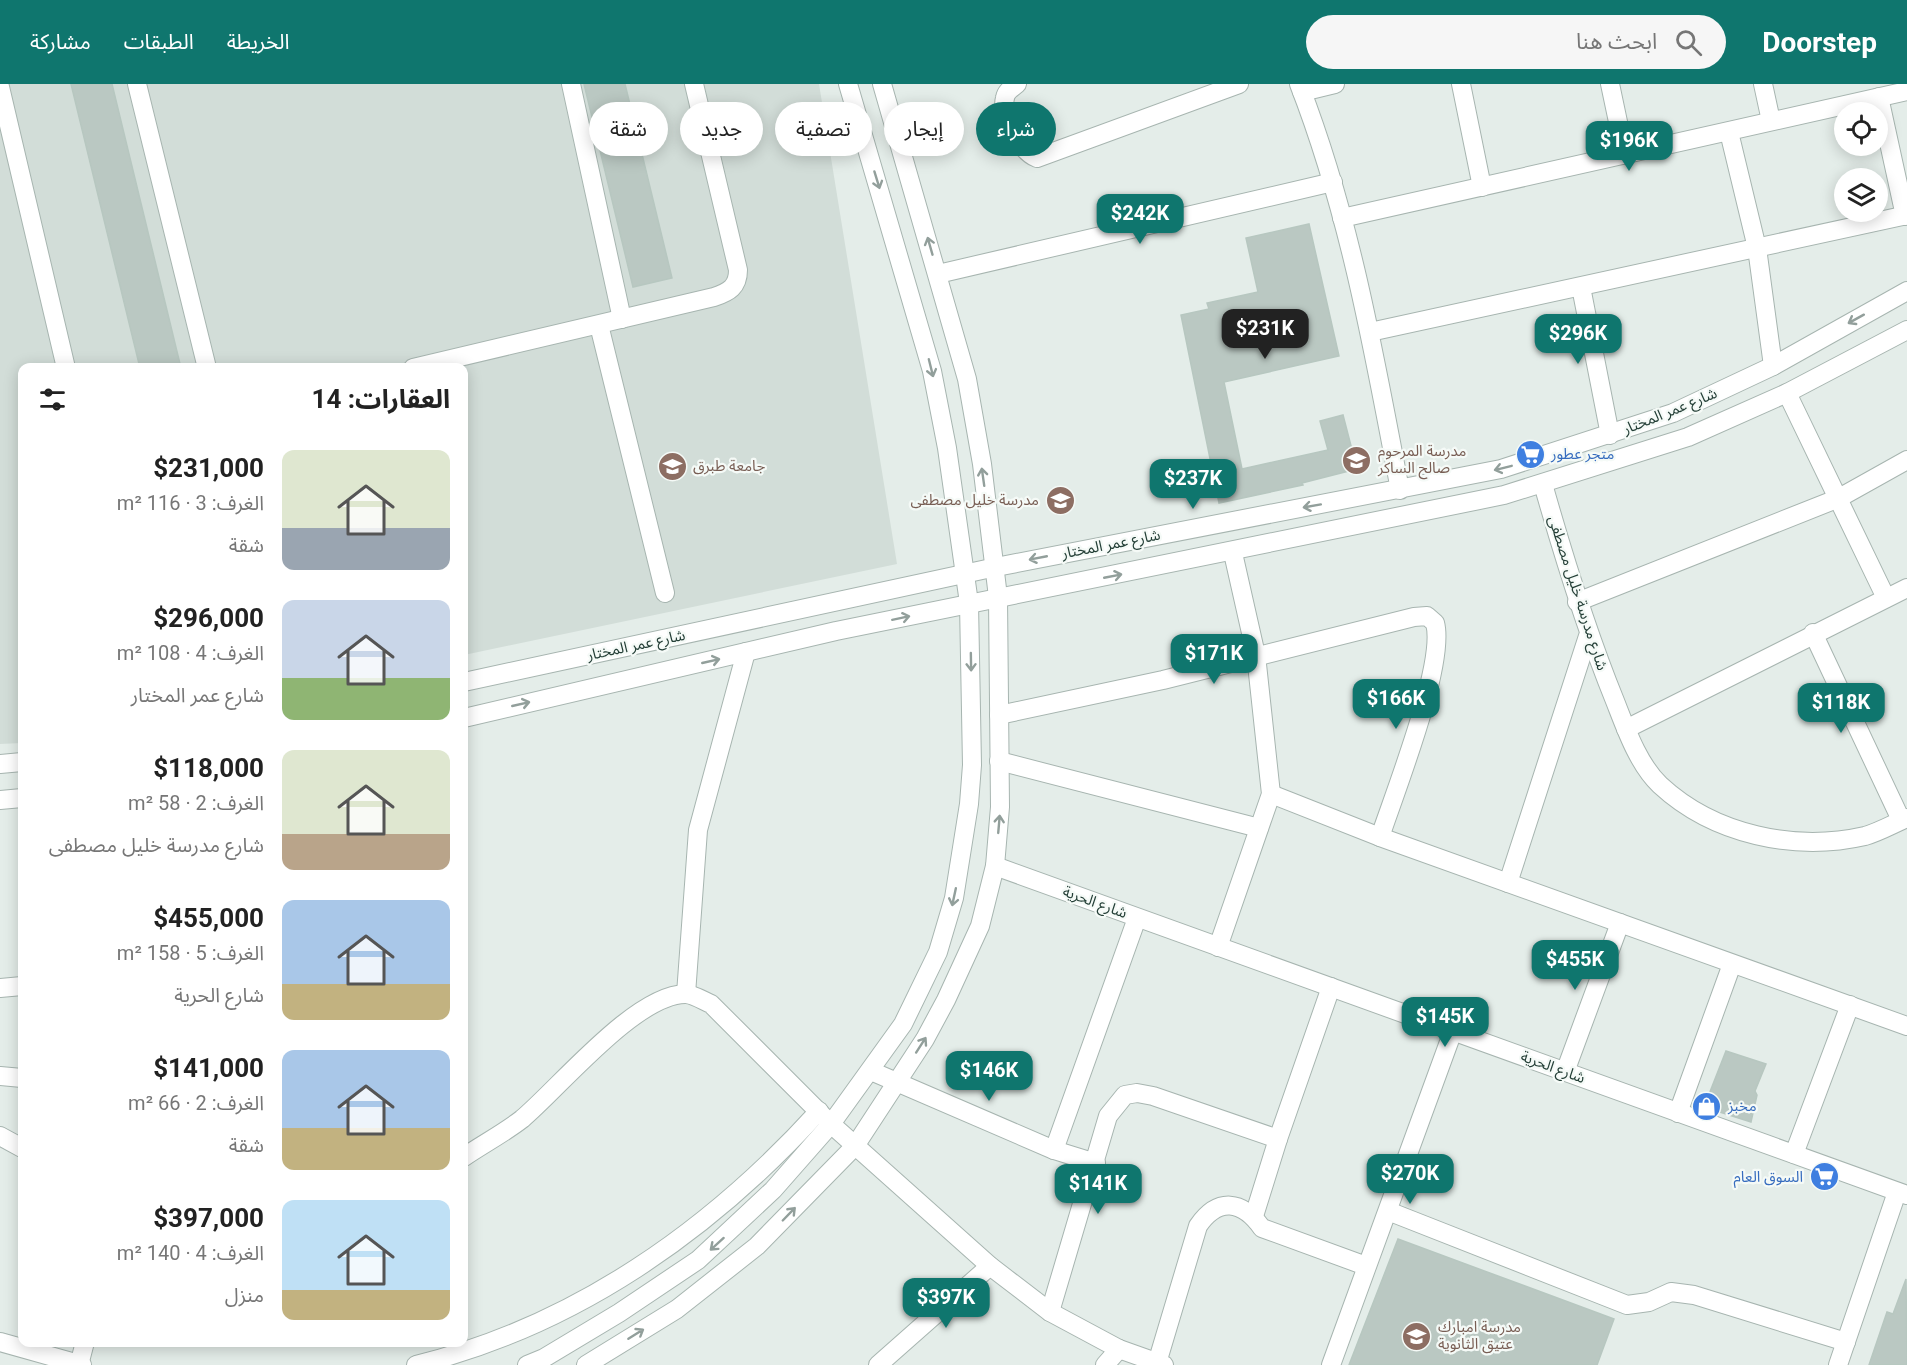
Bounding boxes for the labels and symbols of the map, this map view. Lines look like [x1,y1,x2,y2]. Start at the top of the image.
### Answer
pin: $196K [1587,121,1671,172]
one-way arrow [872,170,883,189]
pin: $242K [1098,194,1182,245]
one-way arrow [924,237,935,256]
pin: $231K [1223,309,1307,360]
pin: $296K [1536,314,1620,365]
one-way arrow [1848,314,1865,326]
one-way arrow [925,358,937,377]
street label: شارع عمر المختار [1619,384,1721,441]
supermarket icon: متجر عطور [1514,438,1546,470]
place label: مدرسة المرحوم صالح الساكر [1377,442,1466,480]
school or university icon: مدرسة المرحوم صالح الساكر [1341,444,1373,476]
place label: متجر عطور [1550,445,1614,463]
school or university icon: جامعة طبرق [656,450,688,482]
place label: جامعة طبرق [693,457,765,475]
pin: $237K [1151,459,1235,510]
one-way arrow [1494,463,1513,474]
one-way arrow [978,467,989,487]
school or university icon: مدرسة خليل مصطفى [1044,484,1076,516]
place label: مدرسة خليل مصطفى [910,491,1039,509]
one-way arrow [1303,501,1323,512]
street label: شارع مدرسة خليل مصطفى [1542,513,1612,674]
street label: شارع عمر المختار [1059,526,1163,566]
one-way arrow [1029,553,1049,564]
one-way arrow [1102,570,1122,581]
one-way arrow [890,612,910,623]
street label: شارع عمر المختار [584,626,688,667]
pin: $171K [1172,634,1256,685]
one-way arrow [965,651,977,671]
one-way arrow [701,654,720,666]
pin: $166K [1354,679,1438,730]
pin: $118K [1799,683,1883,734]
one-way arrow [511,698,530,710]
one-way arrow [994,814,1005,834]
street label: شارع الحرية [1059,882,1130,925]
one-way arrow [948,887,959,907]
pin: $455K [1533,940,1617,991]
pin: $145K [1403,997,1487,1048]
one-way arrow [916,1037,928,1054]
street label: شارع الحرية [1517,1047,1588,1090]
pin: $146K [947,1051,1031,1102]
shop icon: مخبز [1691,1090,1723,1122]
place label: مخبز [1727,1097,1757,1115]
pin: $270K [1368,1154,1452,1205]
supermarket icon: السوق العام [1808,1161,1840,1193]
pin: $141K [1056,1164,1140,1215]
place label: السوق العام [1733,1168,1803,1188]
one-way arrow [781,1207,796,1222]
one-way arrow [710,1237,725,1251]
pin: $397K [904,1278,988,1329]
place label: مدرسة امبارك عتيق الثانوية [1438,1318,1521,1354]
school or university icon: مدرسة امبارك عتيق الثانوية [1401,1320,1433,1352]
one-way arrow [627,1328,644,1340]

